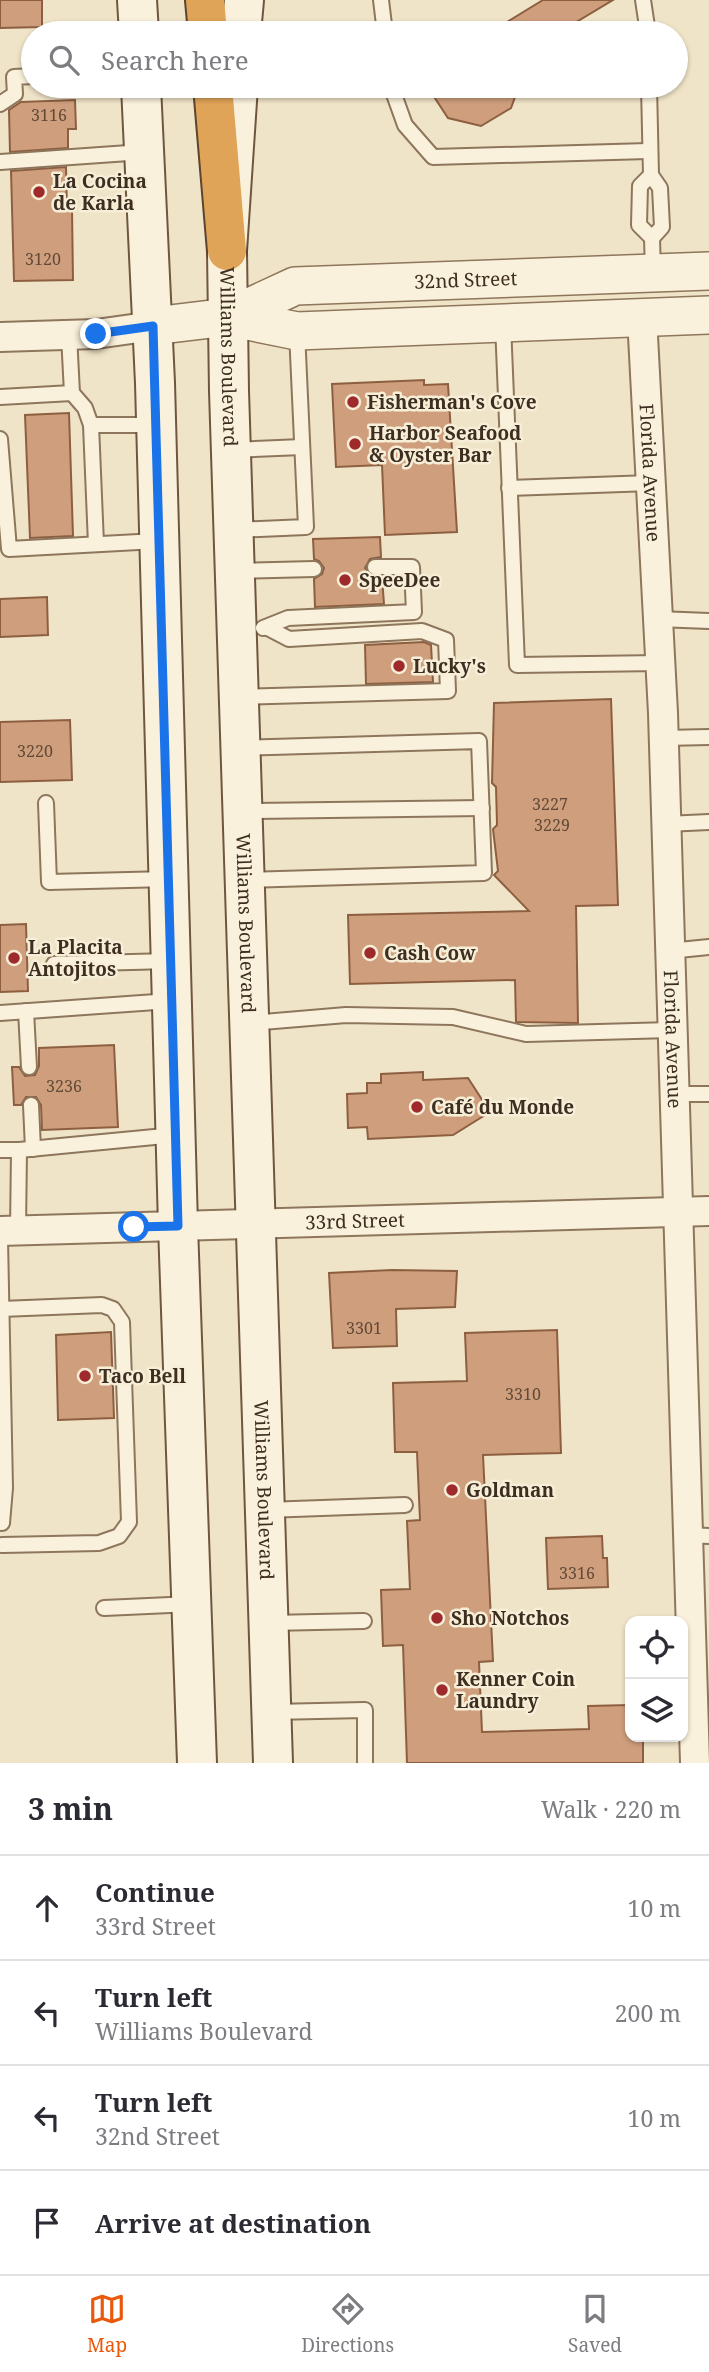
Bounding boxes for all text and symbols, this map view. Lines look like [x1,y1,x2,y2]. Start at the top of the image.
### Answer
search box [21,21,688,98]
icon: search [45,41,83,79]
text: Search here [101,42,249,78]
house number: 3116 [31,104,67,126]
place label: La Cocina de Karla [53,168,147,216]
marker: La Cocina de Karla [31,184,47,200]
house number: 3120 [25,248,61,270]
street label: 32nd Street [413,265,518,295]
street label: Williams Boulevard [214,266,244,447]
route end [80,318,111,349]
place label: Fisherman's Cove [367,389,537,415]
marker: Fisherman's Cove [345,394,361,410]
street label: Florida Avenue [634,403,667,543]
place label: Harbor Seafood & Oyster Bar [369,420,522,468]
marker: Harbor Seafood & Oyster Bar [347,436,363,452]
place label: SpeeDee [359,567,440,593]
marker: SpeeDee [337,572,353,588]
place label: Lucky's [413,653,486,679]
marker: Lucky's [391,658,407,674]
house number: 3220 [17,740,53,762]
house number: 3227 [532,793,568,815]
house number: 3229 [534,814,570,836]
street label: Williams Boulevard [230,833,262,1014]
place label: La Placita Antojitos [28,934,123,982]
place label: Cash Cow [384,940,476,966]
marker: Cash Cow [362,945,378,961]
marker: La Placita Antojitos [6,950,22,966]
street label: Florida Avenue [658,970,688,1109]
house number: 3236 [46,1075,82,1097]
place label: Café du Monde [431,1094,574,1120]
marker: Café du Monde [409,1099,425,1115]
street label: 33rd Street [305,1207,405,1235]
route start [118,1211,149,1242]
house number: 3301 [346,1317,382,1339]
place label: Taco Bell [99,1363,186,1389]
marker: Taco Bell [77,1368,93,1384]
house number: 3310 [505,1383,541,1405]
street label: Williams Boulevard [248,1400,280,1581]
place label: Goldman [466,1477,554,1503]
marker: Goldman [444,1482,460,1498]
house number: 3316 [559,1562,595,1584]
place label: Sho Notchos [451,1605,569,1631]
marker: Sho Notchos [429,1610,445,1626]
map controls [625,1616,688,1742]
button: locate [625,1616,688,1679]
place label: Kenner Coin Laundry [456,1666,576,1714]
button: layers [625,1679,688,1742]
marker: Kenner Coin Laundry [434,1682,450,1698]
text: 3 min [28,1788,113,1829]
text: Walk · 220 m [541,1793,681,1825]
text: Continue [95,1874,215,1910]
icon: ahead [28,1889,66,1927]
text: 10 m [628,1892,681,1924]
text: 33rd Street [95,1910,216,1942]
text: Turn left [95,1979,212,2015]
icon: left [28,1994,66,2032]
text: 200 m [615,1997,681,2029]
text: Williams Boulevard [95,2015,313,2047]
text: Turn left [95,2084,212,2120]
icon: left [28,2099,66,2137]
text: 10 m [628,2102,681,2134]
text: 32nd Street [95,2120,220,2152]
icon: arrive [28,2204,66,2242]
text: Arrive at destination [95,2205,371,2241]
tab: Map [87,2290,127,2358]
tab: Directions [301,2290,394,2358]
tab: Saved [568,2290,622,2358]

